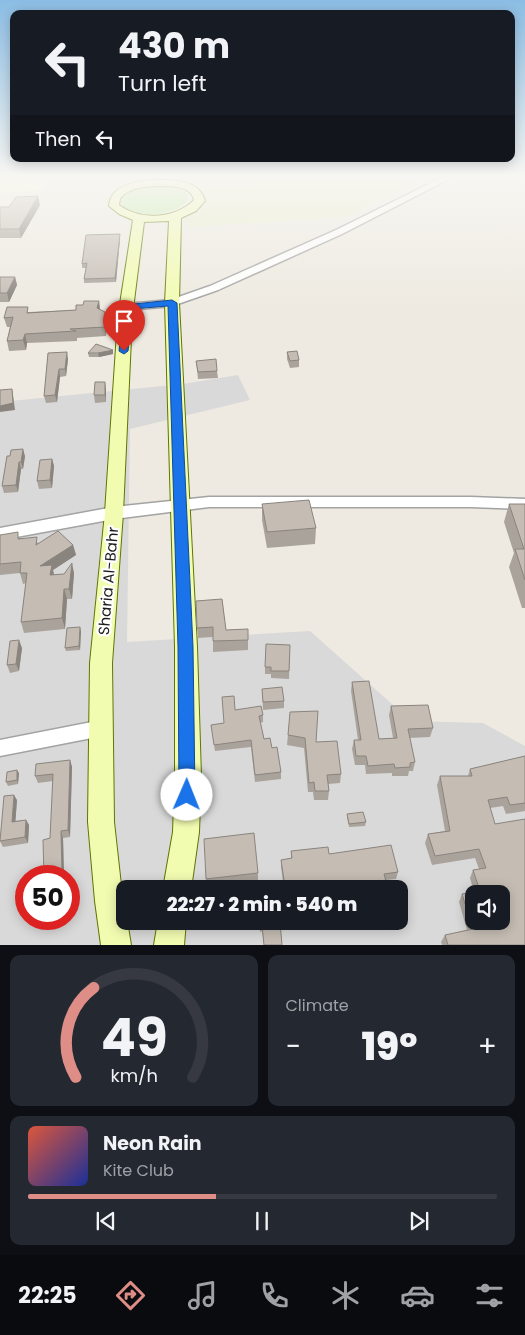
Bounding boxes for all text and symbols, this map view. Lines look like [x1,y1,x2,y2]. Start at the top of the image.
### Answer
text: 430 m [118,21,230,70]
icon: left [35,30,100,95]
text: Turn left [118,68,206,99]
icon: left [91,125,119,153]
text: Then [35,126,81,153]
pin [103,300,145,351]
icon: arrive [110,307,138,335]
street label: Sharia Al-Bahr [93,526,123,636]
position arrow [160,768,212,820]
speed limit sign: 50 [15,865,80,930]
map controls [465,885,510,930]
button: sound [465,885,510,930]
text: 22:27 · 2 min · 540 m [167,891,357,918]
text: Climate [286,994,349,1017]
text: 49 [100,1001,167,1074]
text: 19° [361,1020,417,1073]
text: − [286,1027,301,1066]
text: + [478,1027,497,1066]
text: km/h [110,1063,158,1088]
text: Neon Rain [103,1130,202,1157]
text: Kite Club [103,1159,174,1182]
icon: previous [92,1207,120,1235]
icon: pause [248,1207,276,1235]
icon: next [405,1207,433,1235]
icon: directions [113,1278,148,1313]
icon: music [185,1278,220,1313]
icon: phone [257,1278,292,1313]
icon: climate [328,1278,363,1313]
icon: car [400,1278,435,1313]
icon: filters [472,1278,507,1313]
text: 22:25 [18,1280,77,1311]

